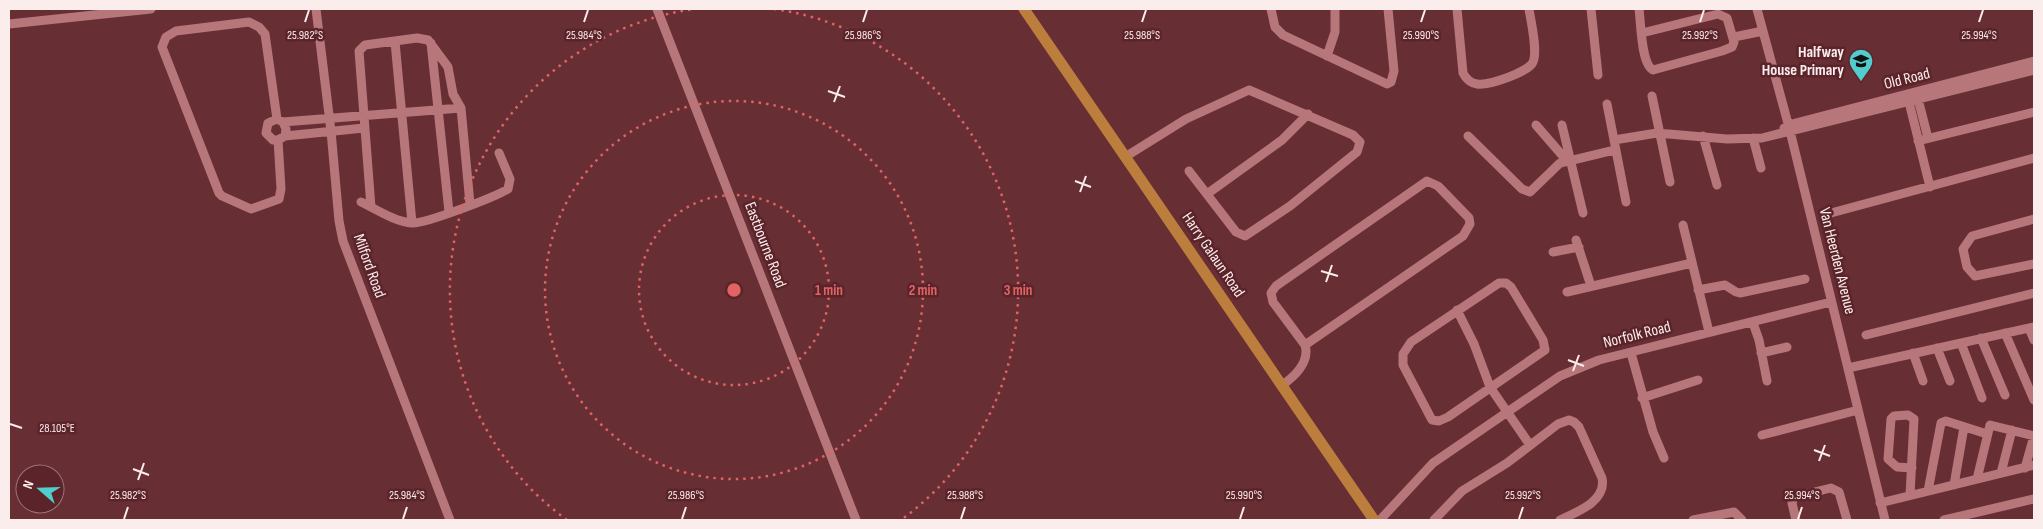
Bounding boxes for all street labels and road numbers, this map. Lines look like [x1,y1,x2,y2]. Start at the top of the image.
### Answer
street label: Old Road [1882,64,1932,94]
street label: Eastbourne Road [740,199,790,291]
street label: Van Heerden Avenue [1815,206,1859,316]
street label: Harry Galaun Road [1178,209,1248,301]
street label: Milford Road [349,231,389,301]
street label: Norfolk Road [1601,317,1673,353]

